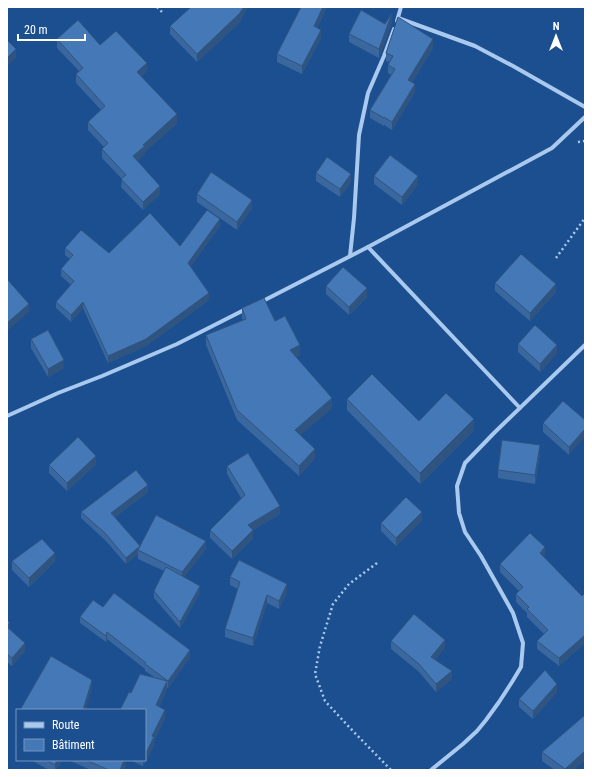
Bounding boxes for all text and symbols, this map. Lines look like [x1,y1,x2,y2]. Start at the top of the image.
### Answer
scale bar [18,16,85,42]
north arrow [536,16,576,56]
text: N [553,20,560,33]
text: 20 m [24,23,48,37]
legend [16,709,146,761]
text: Route [52,718,80,732]
text: Bâtiment [52,738,95,752]

